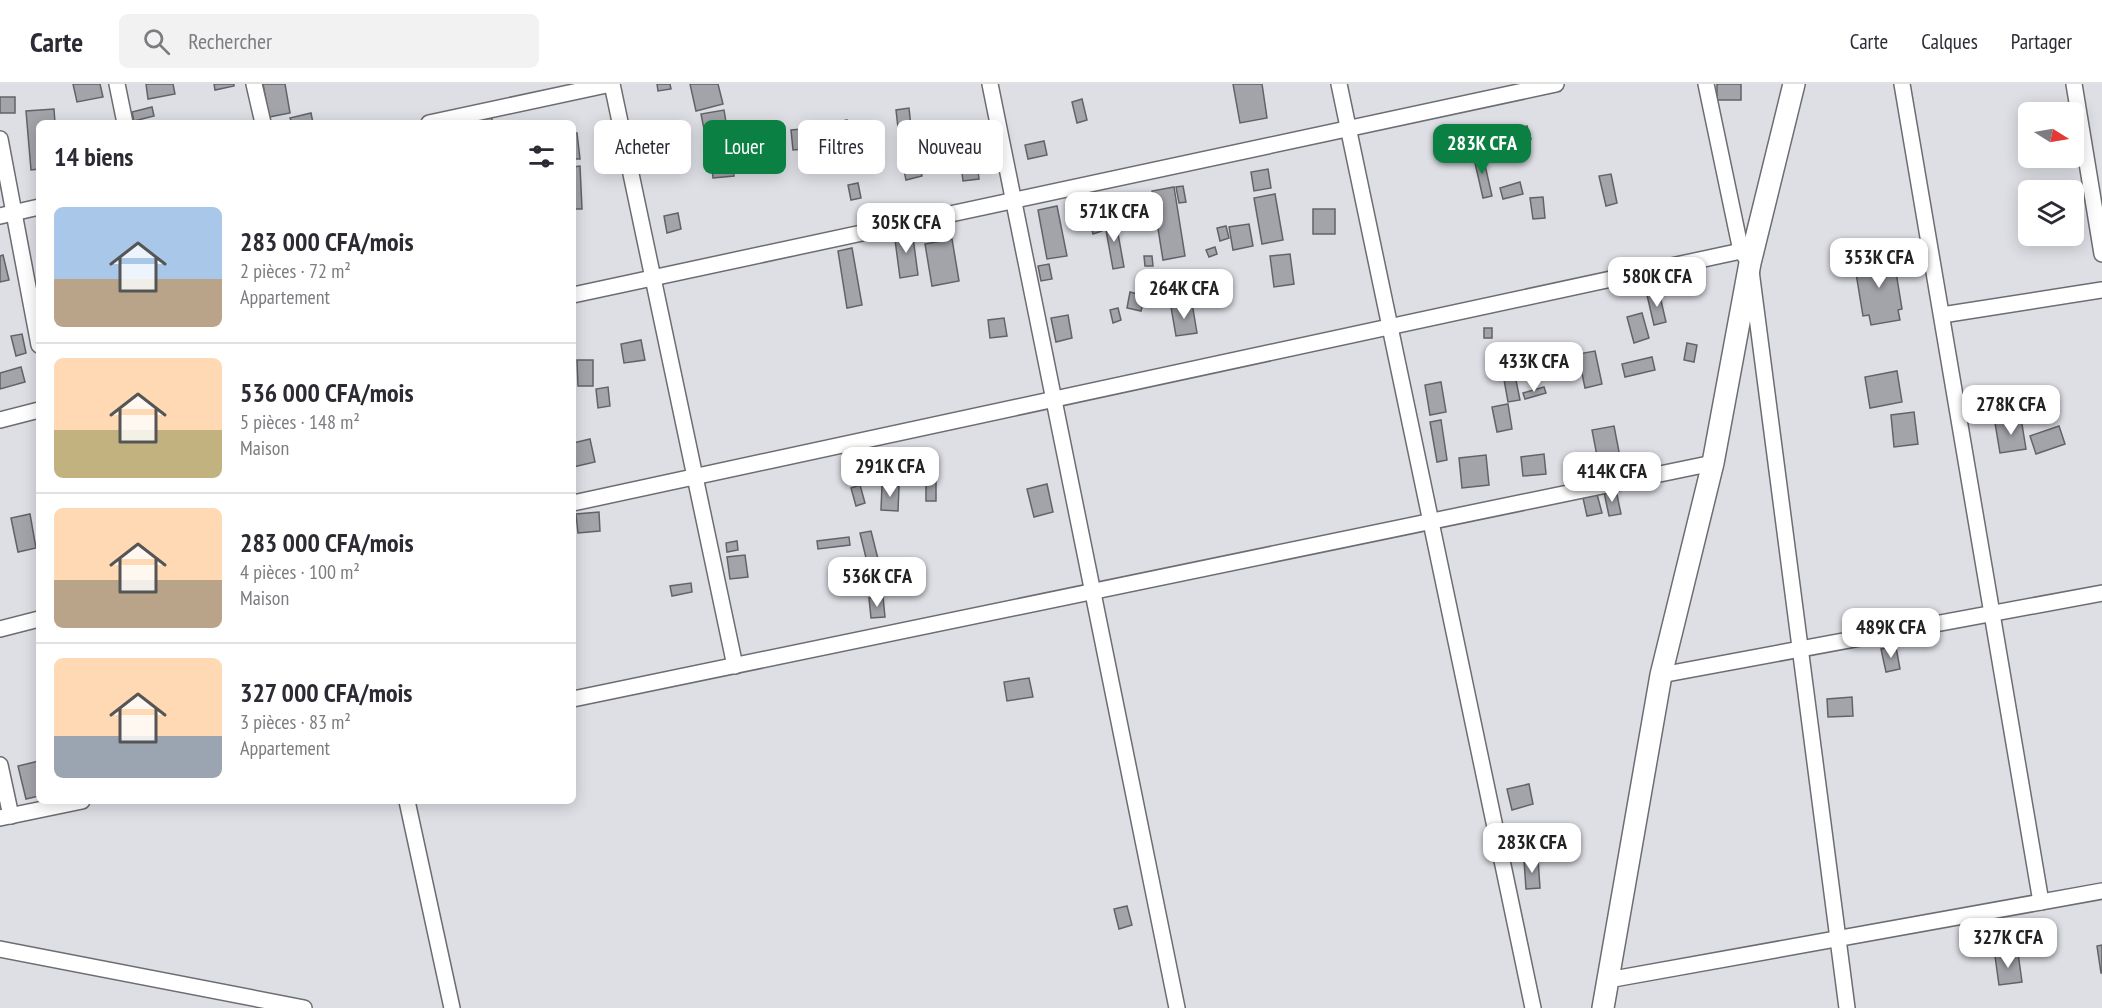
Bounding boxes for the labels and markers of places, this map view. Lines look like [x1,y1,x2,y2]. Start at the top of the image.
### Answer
pin: 283K CFA [1420,124,1544,175]
pin: 571K CFA [1052,192,1176,243]
pin: 305K CFA [844,203,968,254]
pin: 353K CFA [1817,238,1941,289]
pin: 580K CFA [1595,257,1719,308]
pin: 264K CFA [1122,269,1246,320]
pin: 433K CFA [1472,342,1596,393]
pin: 278K CFA [1949,385,2073,436]
pin: 291K CFA [828,447,952,498]
pin: 414K CFA [1550,452,1674,503]
pin: 536K CFA [815,557,939,608]
pin: 489K CFA [1829,608,1953,659]
pin: 283K CFA [1470,823,1594,874]
pin: 327K CFA [1946,918,2070,969]

